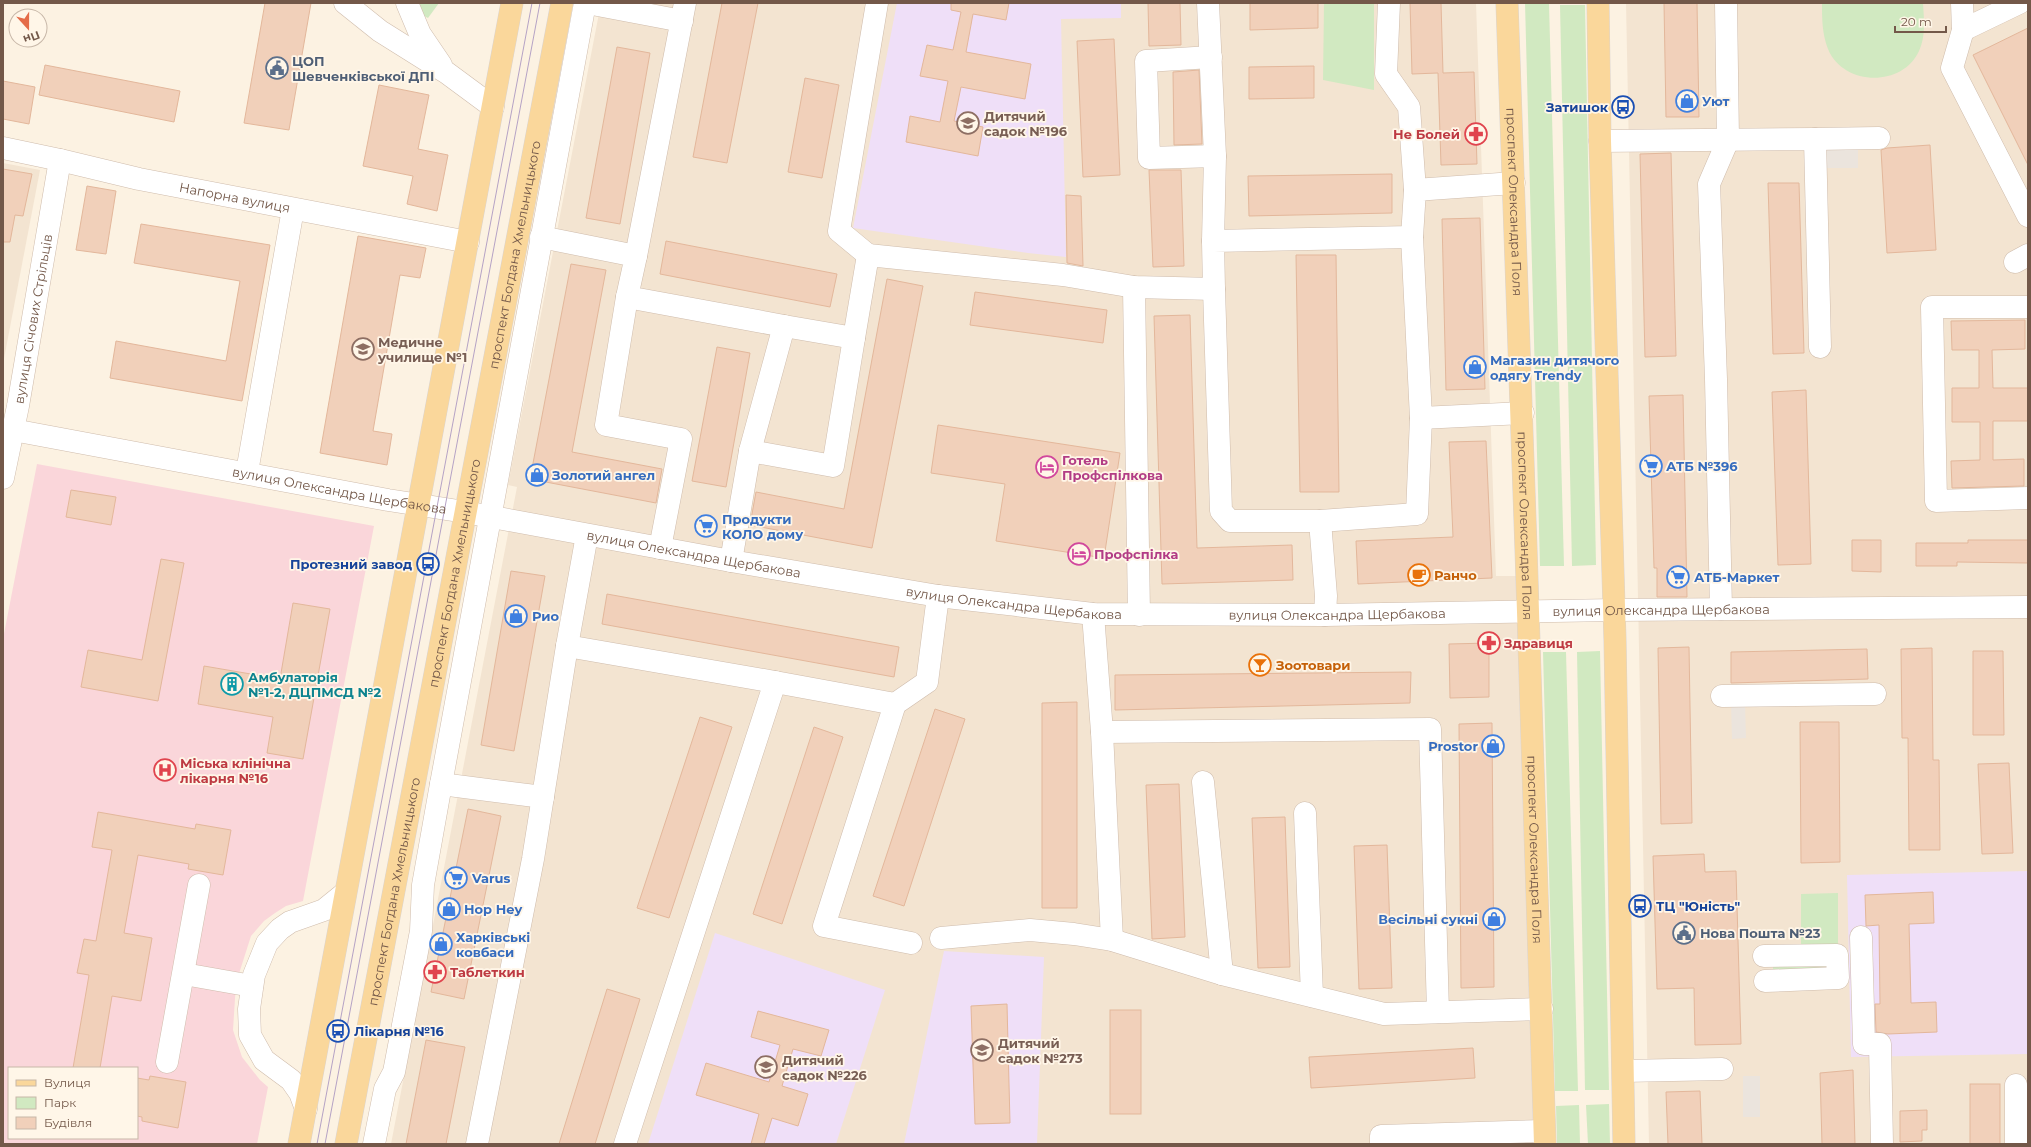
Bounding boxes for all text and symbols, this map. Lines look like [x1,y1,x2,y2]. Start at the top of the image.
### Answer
north arrow [8,8,48,48]
scale bar [1895,8,1946,34]
text: 20 m [1901,14,1932,29]
text: Пн [21,28,42,47]
place label: ЦОП Шевченківської ДПІ [292,53,434,84]
public building icon: ЦОП Шевченківської ДПІ [264,55,290,81]
shop icon: Уют [1674,88,1700,114]
place label: Уют [1702,93,1729,109]
bus stop icon: Затишок [1610,94,1636,120]
place label: Затишок [1545,99,1609,115]
street label: проспект Олександра Поля [1503,107,1526,296]
place label: Дитячий садок №196 [984,108,1068,139]
school or university icon: Дитячий садок №196 [955,110,981,136]
pharmacy icon: Не Болей [1463,121,1489,147]
place label: Не Болей [1393,126,1460,142]
street label: проспект Богдана Хмельницького [485,139,544,370]
street label: Напорна вулиця [178,179,292,216]
street label: вулиця Січових Стрільців [11,233,55,405]
place label: Медичне училище №1 [377,334,467,365]
school or university icon: Медичне училище №1 [350,336,376,362]
place label: Магазин дитячого одягу Trendy [1490,352,1620,383]
shop icon: Магазин дитячого одягу Trendy [1462,354,1488,380]
street label: проспект Олександра Поля [1514,431,1536,620]
place label: Готель Профспілкова [1062,452,1163,483]
supermarket icon: АТБ №396 [1638,453,1664,479]
hotel icon: Готель Профспілкова [1034,454,1060,480]
street label: проспект Богдана Хмельницького [425,458,484,689]
place label: АТБ №396 [1666,458,1738,474]
shop icon: Золотий ангел [524,462,550,488]
street label: вулиця Олександра Щербакова [231,463,448,517]
place label: Золотий ангел [551,467,655,483]
place label: Продукти КОЛО дому [722,511,803,542]
supermarket icon: Продукти КОЛО дому [693,513,719,539]
street label: вулиця Олександра Щербакова [585,527,802,581]
hotel icon: Профспілка [1066,541,1092,567]
place label: Профспілка [1094,546,1179,562]
bus stop icon: Протезний завод [415,551,441,577]
place label: Протезний завод [290,556,412,572]
cafe icon: Ранчо [1406,562,1432,588]
supermarket icon: АТБ-Маркет [1665,564,1691,590]
place label: Ранчо [1434,567,1477,583]
place label: АТБ-Маркет [1694,569,1779,585]
street label: вулиця Олександра Щербакова [905,583,1122,622]
street label: вулиця Олександра Щербакова [1552,601,1770,619]
shop icon: Рио [503,603,529,629]
street label: вулиця Олександра Щербакова [1228,605,1446,623]
place label: Рио [532,608,560,624]
pharmacy icon: Здравиця [1476,630,1502,656]
place label: Здравиця [1503,635,1573,651]
bar icon: Зоотовари [1247,652,1273,678]
place label: Зоотовари [1275,657,1351,673]
place label: Амбулаторія №1-2, ДЦПМСД №2 [248,669,382,700]
building icon: Амбулаторія №1-2, ДЦПМСД №2 [219,671,245,697]
shop icon: Prostor [1480,733,1506,759]
place label: Prostor [1428,738,1478,754]
place label: Міська клінічна лікарня №16 [180,755,291,786]
street label: проспект Олександра Поля [1524,755,1546,944]
hospital icon: Міська клінічна лікарня №16 [152,757,178,783]
street label: проспект Богдана Хмельницького [364,776,423,1007]
supermarket icon: Varus [443,865,469,891]
place label: Varus [471,870,511,886]
bus stop icon: ТЦ "Юність" [1627,893,1653,919]
shop icon: Hop Hey [436,896,462,922]
place label: ТЦ "Юність" [1656,898,1741,914]
place label: Hop Hey [464,901,522,917]
shop icon: Весільні сукні [1481,906,1507,932]
place label: Весільні сукні [1378,911,1478,927]
public building icon: Нова Пошта №23 [1671,920,1697,946]
place label: Нова Пошта №23 [1700,925,1821,941]
place label: Харківські ковбаси [456,929,530,960]
shop icon: Харківські ковбаси [428,931,454,957]
pharmacy icon: Таблеткин [422,959,448,985]
place label: Таблеткин [450,964,525,980]
bus stop icon: Лікарня №16 [325,1018,351,1044]
place label: Лікарня №16 [354,1023,445,1039]
place label: Дитячий садок №273 [998,1035,1083,1066]
school or university icon: Дитячий садок №273 [969,1037,995,1063]
place label: Дитячий садок №226 [782,1052,868,1083]
school or university icon: Дитячий садок №226 [753,1054,779,1080]
legend [8,1067,138,1139]
text: Вулиця [44,1075,91,1090]
text: Парк [44,1095,76,1110]
text: Будівля [44,1115,92,1130]

